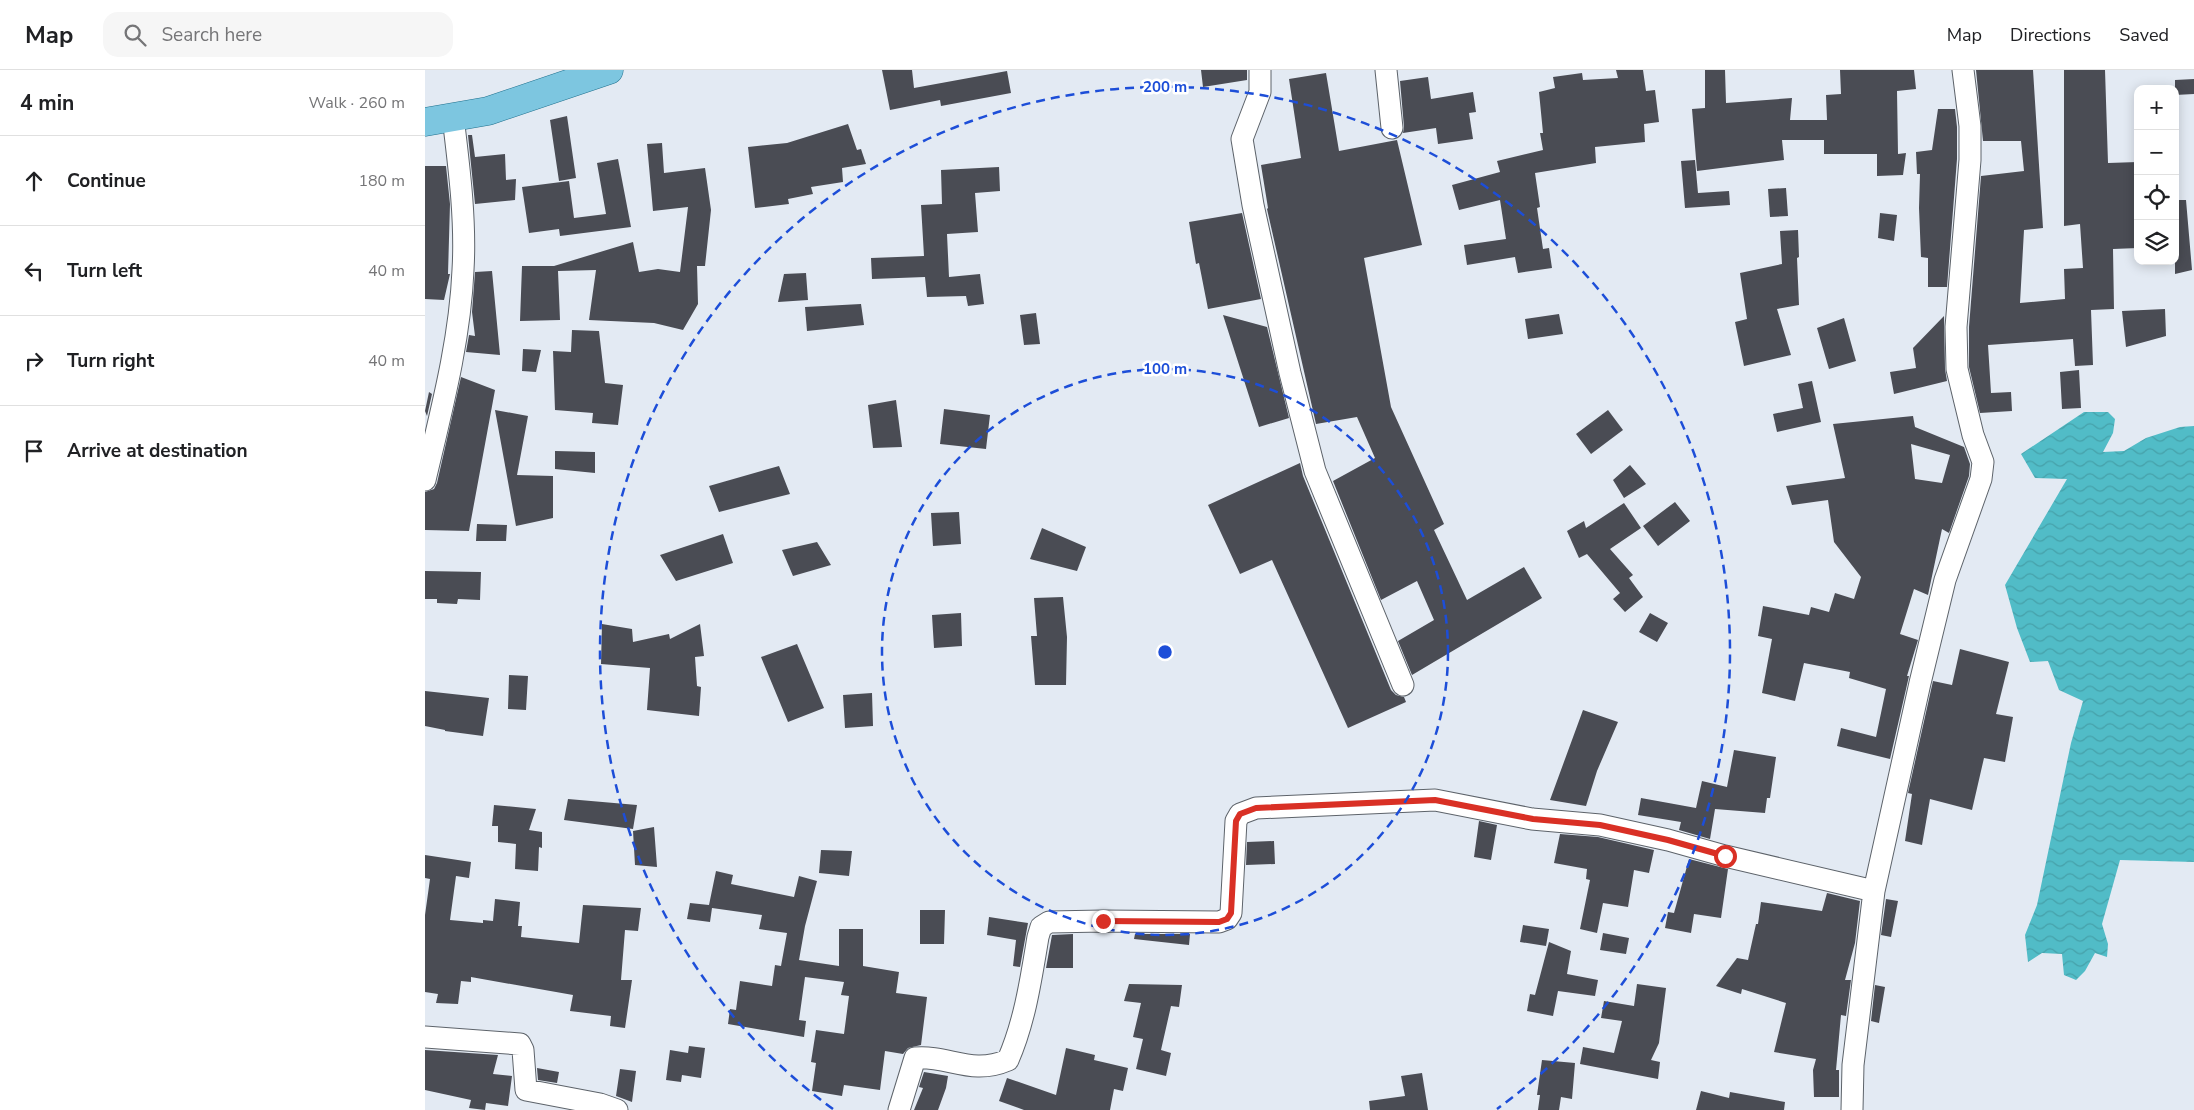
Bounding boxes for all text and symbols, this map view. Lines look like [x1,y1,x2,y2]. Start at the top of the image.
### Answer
search box [103,12,453,57]
text: Map [25,19,73,51]
icon: search [121,21,149,49]
text: Search here [161,22,262,48]
text: Map [1947,23,1982,47]
text: Directions [2010,23,2091,47]
text: Saved [2119,23,2169,47]
text: 200 m [1143,77,1187,97]
map controls [2134,85,2179,265]
button: + [2134,85,2179,130]
text: 4 min [20,89,74,117]
text: Walk · 260 m [309,92,405,114]
button: − [2134,130,2179,175]
icon: ahead [20,167,48,195]
text: Continue [67,168,146,194]
text: 180 m [358,170,405,192]
button: locate [2134,175,2179,220]
button: layers [2134,220,2179,265]
icon: left [20,257,48,285]
text: Turn left [67,258,142,284]
text: 40 m [368,260,405,282]
icon: right [20,347,48,375]
text: Turn right [67,348,154,374]
text: 40 m [368,350,405,372]
text: 100 m [1143,359,1187,379]
icon: arrive [20,437,48,465]
text: Arrive at destination [67,438,248,464]
centre of rings [1156,643,1174,661]
route start [1714,845,1737,868]
route end [1092,910,1115,933]

